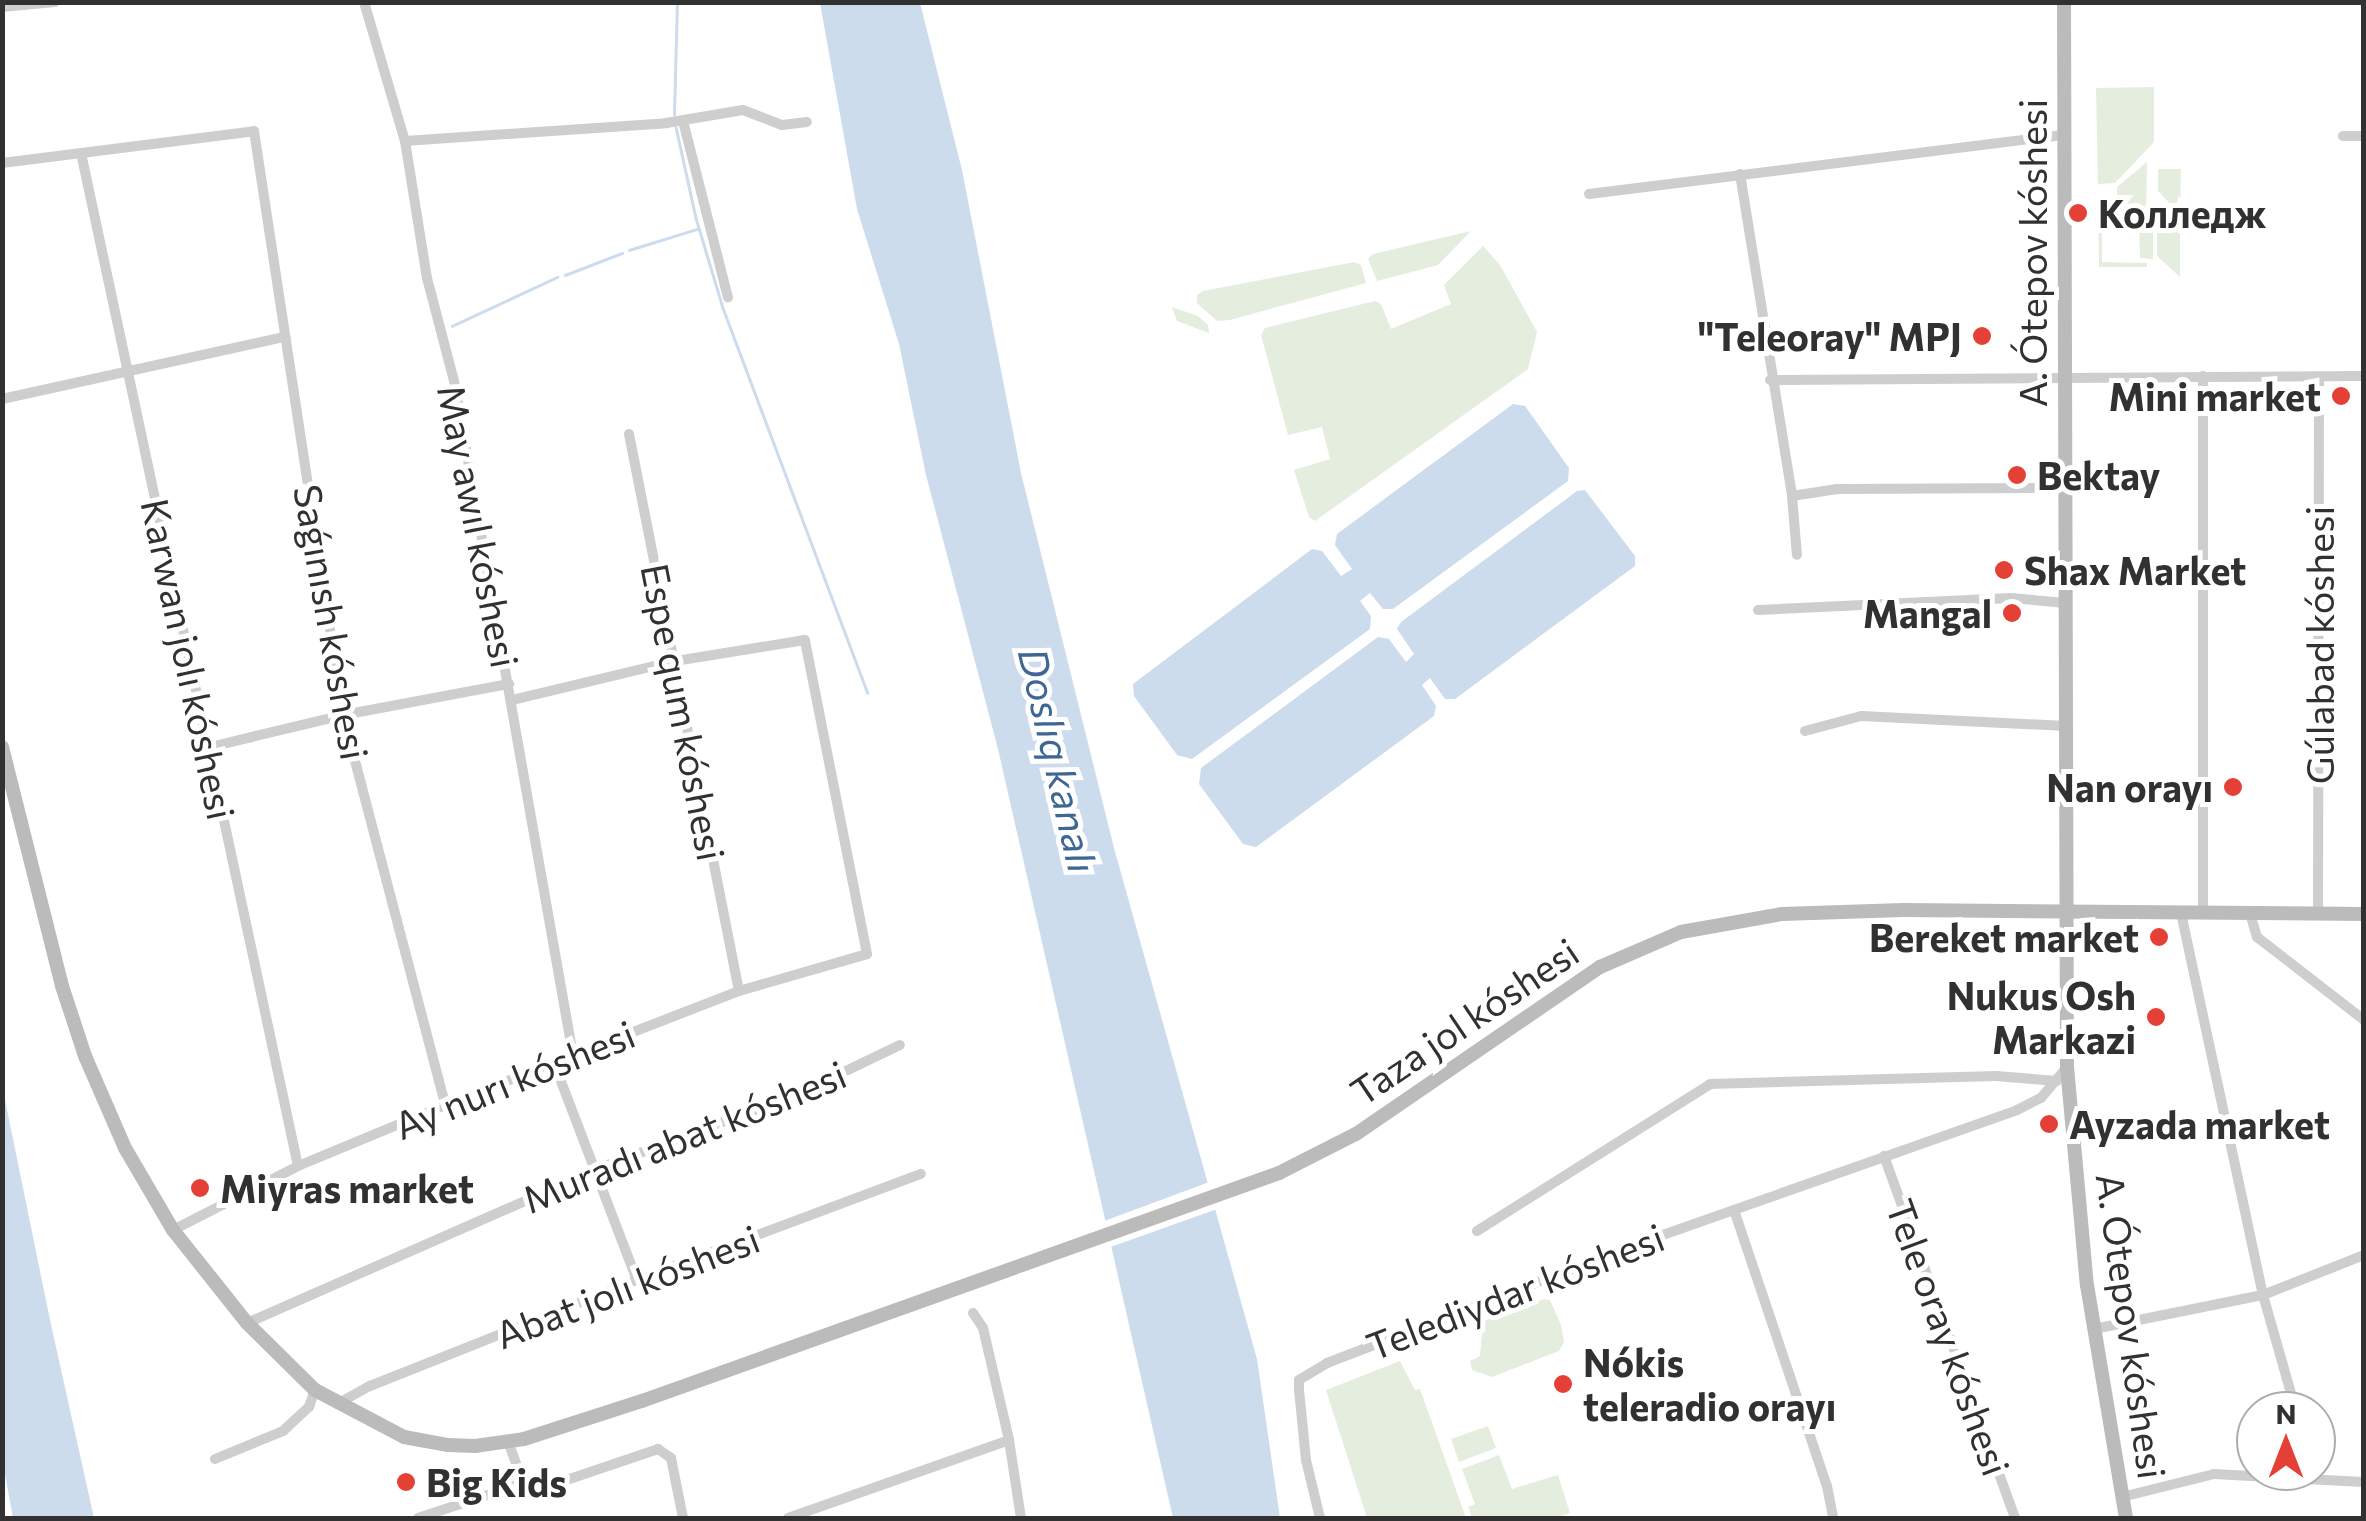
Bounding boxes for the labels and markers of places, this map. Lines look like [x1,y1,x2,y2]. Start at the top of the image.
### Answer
place label: Колледж [2098,190,2266,236]
marker: Колледж [2067,202,2089,224]
place label: "Teleoray" MPJ [1698,313,1962,359]
marker: "Teleoray" MPJ [1971,325,1993,347]
place label: Mini market [2108,373,2321,419]
marker: Mini market [2330,385,2352,407]
place label: Bektay [2037,452,2160,498]
marker: Bektay [2006,464,2028,486]
place label: Shax Market [2024,547,2246,593]
marker: Shax Market [1993,559,2015,581]
place label: Mangal [1863,590,1992,636]
marker: Mangal [2001,602,2023,624]
place label: Nan orayı [2046,764,2213,810]
marker: Nan orayı [2222,776,2244,798]
place label: Bereket market [1869,914,2139,960]
marker: Bereket market [2148,926,2170,948]
place label: Nukus Osh Markazi [1947,972,2136,1062]
marker: Nukus Osh Markazi [2145,1006,2167,1028]
place label: Ayzada market [2069,1101,2330,1147]
marker: Ayzada market [2038,1113,2060,1135]
place label: Miyras market [220,1165,474,1211]
marker: Miyras market [189,1177,211,1199]
place label: Nókis teleradio orayı [1583,1339,1836,1428]
marker: Nókis teleradio orayı [1552,1373,1574,1395]
place label: Big Kids [426,1459,567,1505]
marker: Big Kids [395,1471,417,1493]

